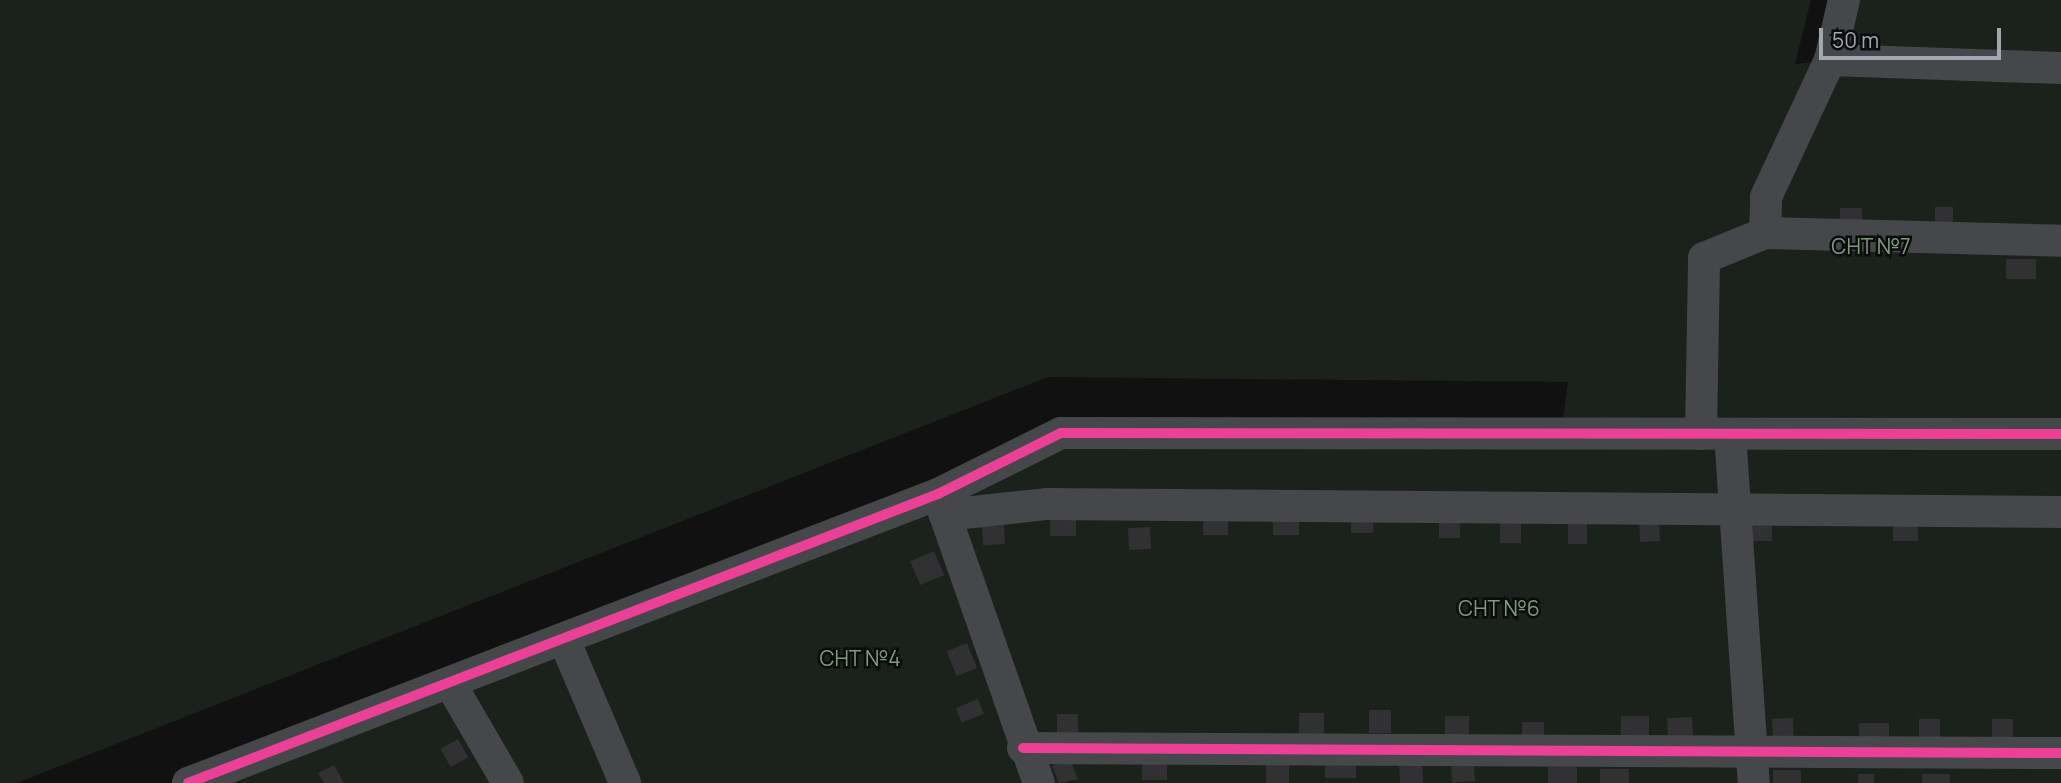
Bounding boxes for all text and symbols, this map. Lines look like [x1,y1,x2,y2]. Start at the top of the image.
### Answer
scale bar [1823,14,2005,58]
text: 50 m [1832,26,1879,54]
park label: СНТ №7 [1831,233,1911,259]
park label: СНТ №6 [1458,595,1540,621]
park label: СНТ №4 [819,645,901,671]

